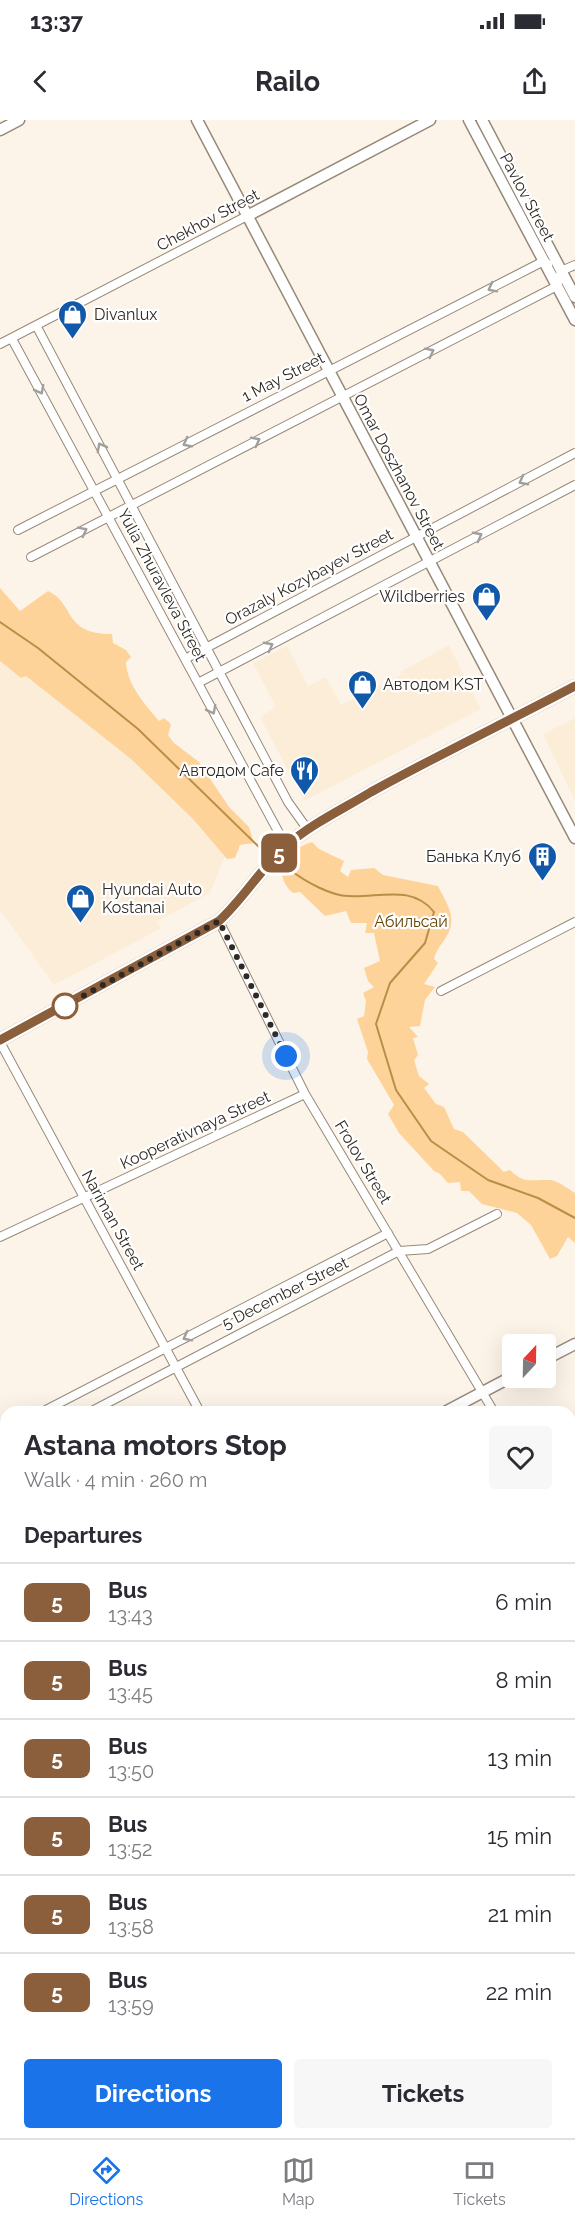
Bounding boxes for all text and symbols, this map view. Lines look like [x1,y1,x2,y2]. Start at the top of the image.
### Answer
text: 13:37 [30,8,83,34]
icon: back [24,65,57,98]
icon: share [518,65,551,98]
text: Railo [255,66,320,97]
street label: Pavlov Street [496,150,558,245]
street label: Chekhov Street [154,185,263,255]
one-way arrow [487,280,498,292]
shop icon: Divanlux [57,298,89,340]
place label: Divanlux [94,305,157,324]
street label: 1 May Street [239,348,328,406]
one-way arrow [423,348,434,359]
one-way arrow [33,384,44,394]
street label: Omar Doszhanov Street [350,391,449,554]
one-way arrow [182,436,193,448]
one-way arrow [250,437,261,448]
one-way arrow [96,442,108,453]
one-way arrow [519,473,530,485]
street label: Yulia Zhuravleva Street [114,505,211,665]
street label: Orazaly Kozybayev Street [222,524,397,629]
one-way arrow [77,526,88,538]
one-way arrow [472,532,483,543]
shop icon: Wildberries [470,580,502,622]
place label: Wildberries [379,587,465,606]
one-way arrow [262,642,273,654]
shop icon: Автодом KST [346,668,378,710]
place label: Автодом KST [383,675,484,694]
one-way arrow [205,703,216,714]
restaurant icon: Автодом Cafe [289,754,321,796]
place label: Автодом Cafe [179,761,284,780]
line badge: 5 [260,834,298,872]
building icon: Банька Клуб [526,840,558,882]
text: 5 [273,841,285,866]
place label: Банька Клуб [426,847,521,866]
place label: Hyundai Auto Kostanai [102,880,202,917]
shop icon: Hyundai Auto Kostanai [65,882,97,924]
park label: Абильсай [374,912,448,931]
unlabelled marker [52,993,78,1019]
your location [271,1041,301,1071]
street label: Kooperativnaya Street [117,1087,274,1173]
street label: Frolov Street [331,1117,396,1208]
street label: Nariman Street [78,1167,149,1274]
street label: 5 December Street [219,1253,352,1333]
one-way arrow [182,1330,193,1341]
north arrow [502,1334,556,1388]
map controls [502,1334,556,1388]
button: heart [489,1426,552,1489]
text: Astana motors Stop [24,1429,287,1462]
text: Walk · 4 min · 260 m [24,1468,207,1492]
text: Departures [24,1522,142,1548]
text: Bus [108,1577,147,1603]
text: 6 min [495,1589,552,1615]
text: 5 [51,1590,63,1615]
text: 13:43 [108,1603,153,1627]
text: Bus [108,1655,147,1681]
text: 8 min [496,1667,552,1693]
text: 5 [51,1668,63,1693]
text: 13:45 [108,1681,153,1705]
text: Bus [108,1733,147,1759]
text: 13 min [487,1745,552,1771]
text: 5 [51,1746,63,1771]
text: 13:50 [108,1759,154,1783]
text: Bus [108,1811,147,1837]
text: 15 min [487,1823,552,1849]
text: 5 [51,1824,63,1849]
text: 13:52 [108,1837,152,1861]
text: Bus [108,1889,147,1915]
text: 21 min [488,1901,552,1927]
text: 5 [51,1902,63,1927]
text: 13:58 [108,1915,154,1939]
text: Bus [108,1967,147,1993]
text: 22 min [486,1979,552,2005]
text: 5 [51,1980,63,2005]
text: 13:59 [108,1993,154,2017]
button: Directions [24,2059,282,2128]
button: Tickets [294,2059,552,2128]
tab: Directions [69,2154,143,2209]
tab: Map [282,2154,315,2209]
tab: Tickets [453,2154,506,2209]

